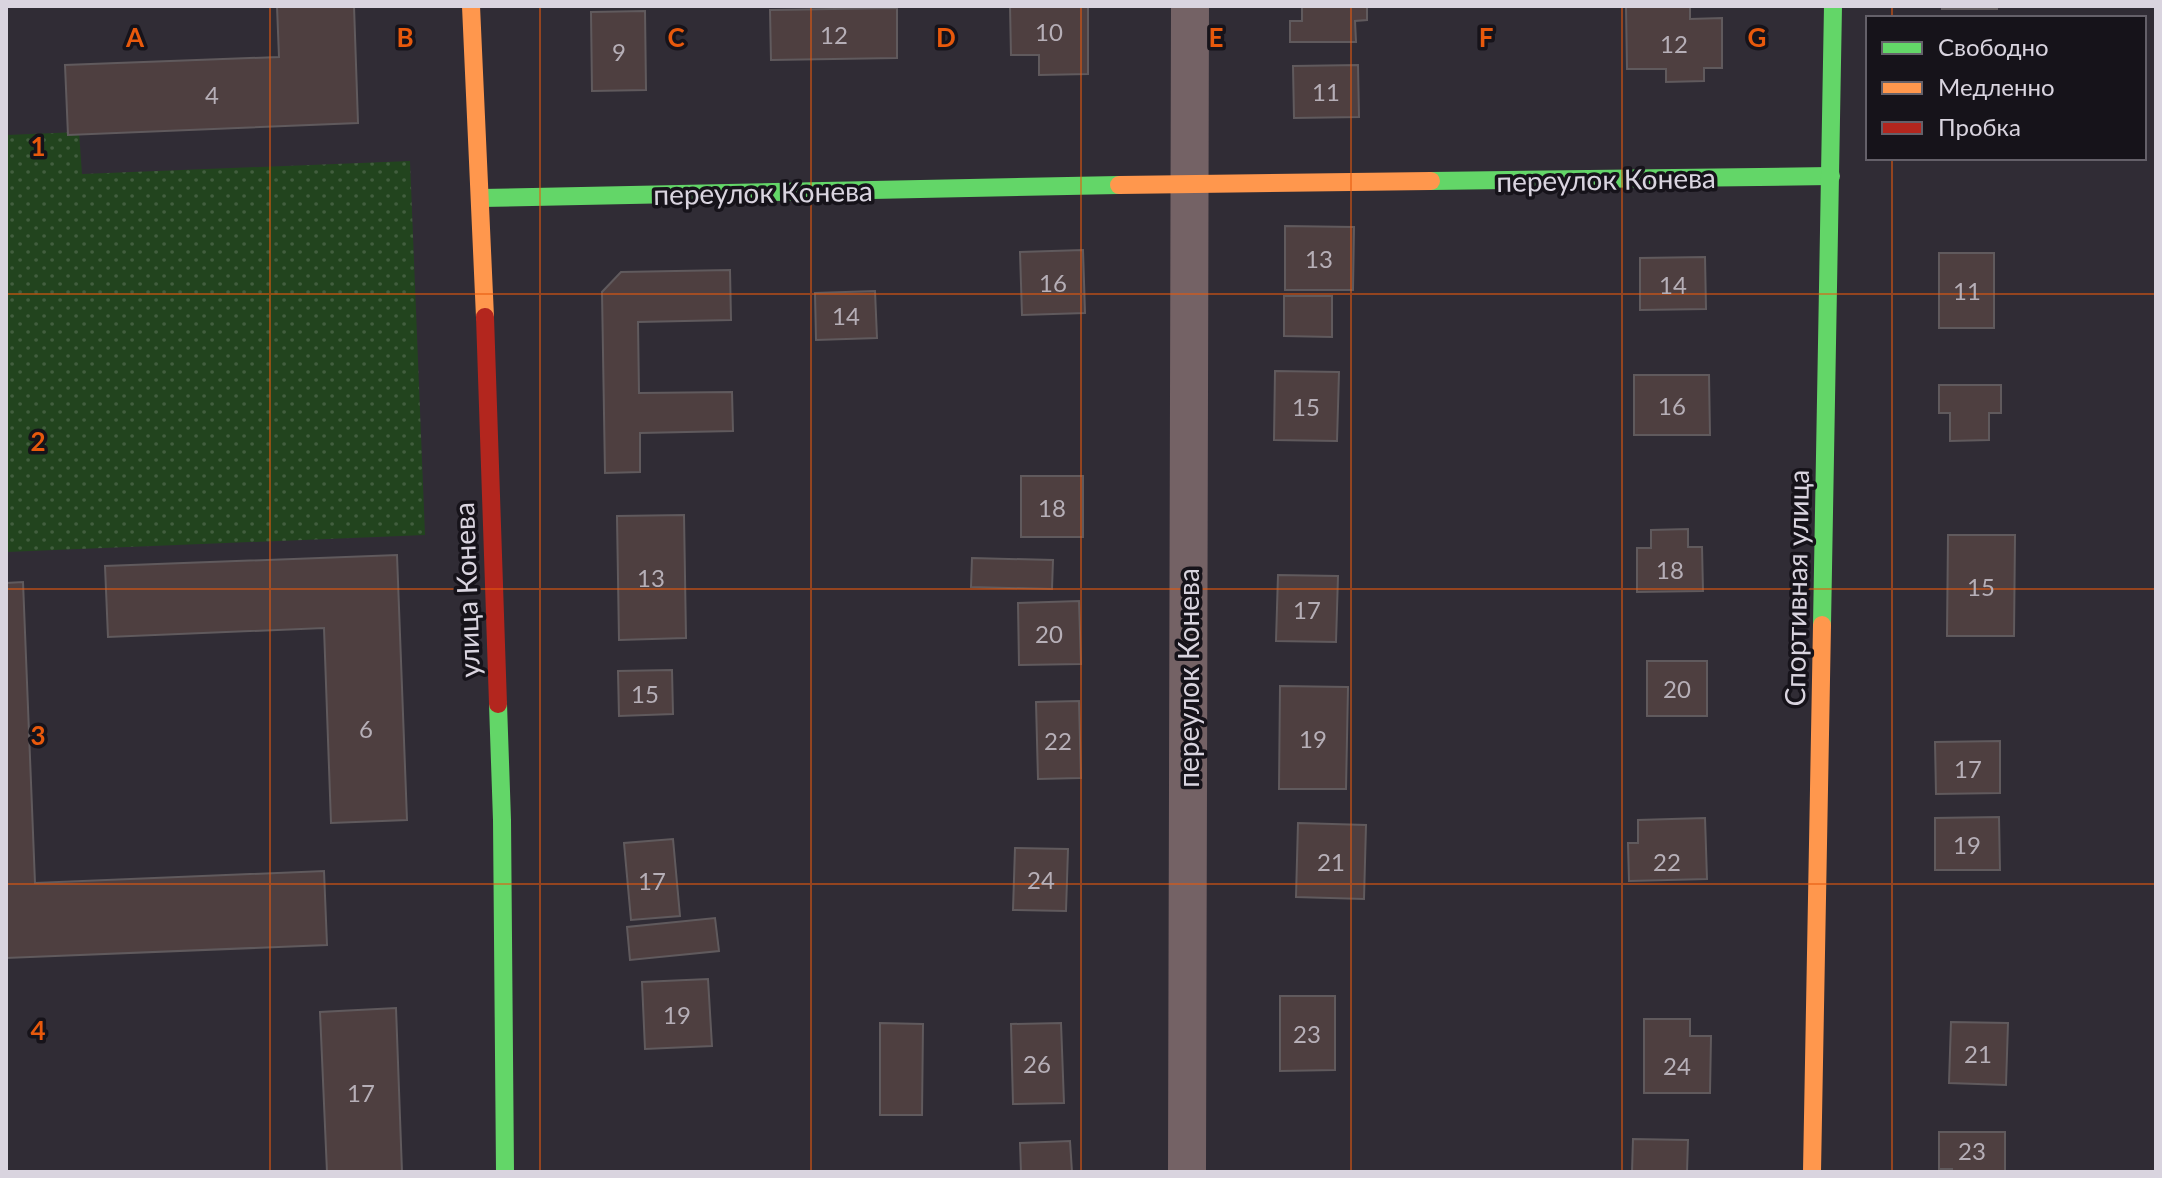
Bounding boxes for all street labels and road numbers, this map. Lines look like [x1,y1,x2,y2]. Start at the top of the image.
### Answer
street label: переулок Конева [1496,160,1716,198]
street label: переулок Конева [653,173,873,211]
street label: Спортивная улица [1777,469,1815,707]
street label: улица Конева [446,502,486,678]
street label: переулок Конева [1171,568,1205,788]

